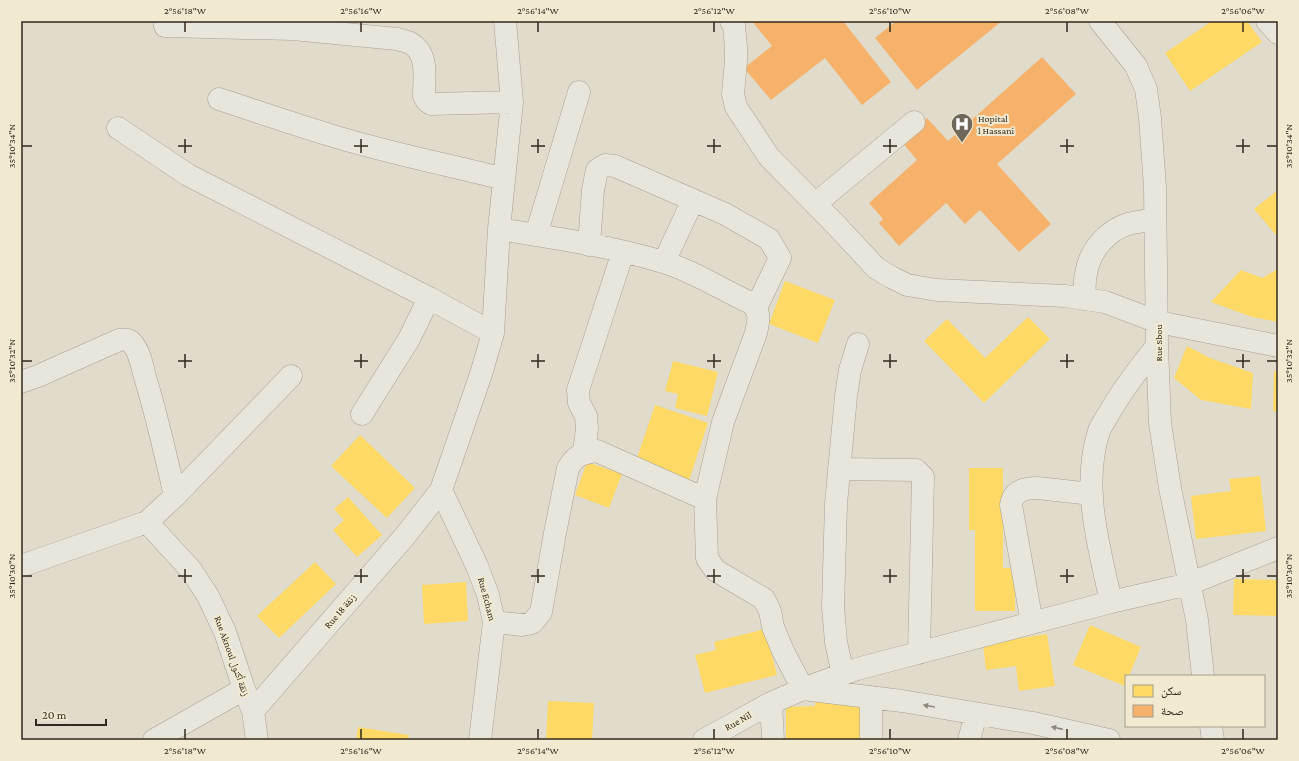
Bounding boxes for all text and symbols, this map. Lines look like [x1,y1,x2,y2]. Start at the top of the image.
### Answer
text: 2°56'18"W [164,5,207,16]
text: 2°56'16"W [340,5,383,16]
text: 2°56'14"W [517,5,560,16]
text: 2°56'12"W [693,5,735,16]
text: 2°56'10"W [869,5,912,16]
text: 2°56'08"W [1045,5,1090,16]
text: 2°56'06"W [1221,5,1266,16]
hospital icon: Hopital l Hassani [949,111,975,144]
place label: Hopital l Hassani [978,113,1015,136]
text: 35°10'34"N [6,123,17,168]
text: 35°10'34"N [1283,123,1294,168]
street label: Rue Sbou [1153,324,1164,362]
text: 35°10'32"N [6,339,17,383]
text: 35°10'32"N [1283,339,1294,383]
text: 35°10'30"N [6,553,17,598]
text: 35°10'30"N [1283,553,1294,598]
street label: Rue Echam [476,576,498,622]
street label: Rue 18 زنقة [322,591,358,631]
street label: Rue Aknoul زنقة أكنول [211,614,252,698]
legend [1125,675,1265,727]
text: سكن [1161,684,1182,698]
scale bar [36,701,106,727]
one-way arrow [923,703,936,709]
text: صحة [1161,704,1184,718]
text: 20 m [42,708,67,722]
street label: Rue Nil [723,709,754,733]
one-way arrow [1051,725,1064,731]
text: 2°56'18"W [164,745,207,756]
text: 2°56'16"W [340,745,383,756]
text: 2°56'14"W [517,745,560,756]
text: 2°56'12"W [693,745,735,756]
text: 2°56'10"W [869,745,912,756]
text: 2°56'08"W [1045,745,1090,756]
text: 2°56'06"W [1221,745,1266,756]

